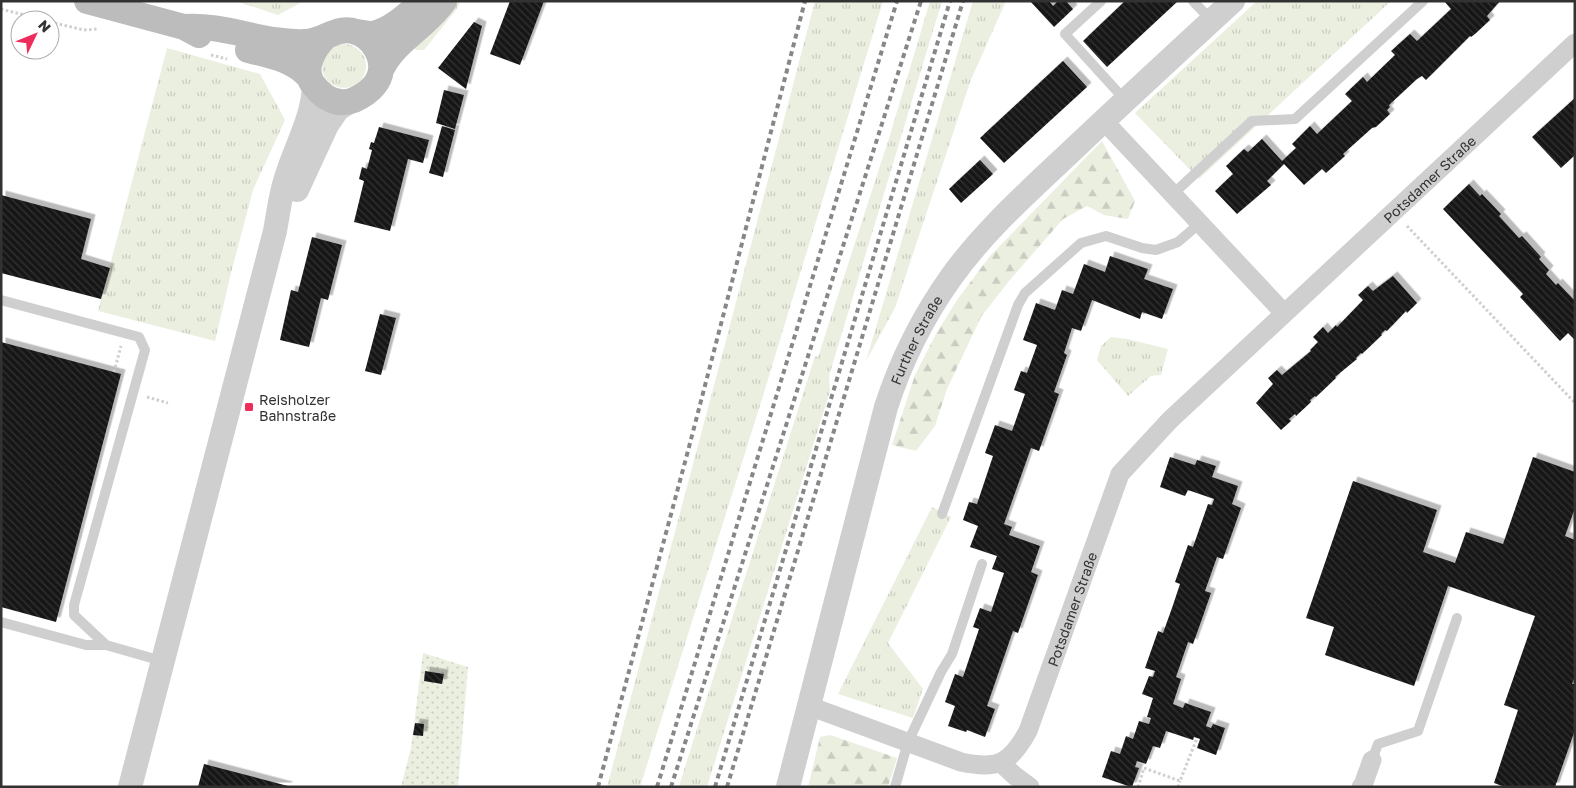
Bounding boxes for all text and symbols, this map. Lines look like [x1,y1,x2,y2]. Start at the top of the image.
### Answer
north arrow [10,10,60,60]
text: N [35,16,55,35]
street label: Potsdamer Straße [1379,132,1479,226]
street label: Further Straße [886,292,945,387]
place label: Reisholzer Bahnstraße [259,391,336,424]
marker: Reisholzer Bahnstraße [243,401,255,413]
street label: Potsdamer Straße [1043,549,1100,668]

